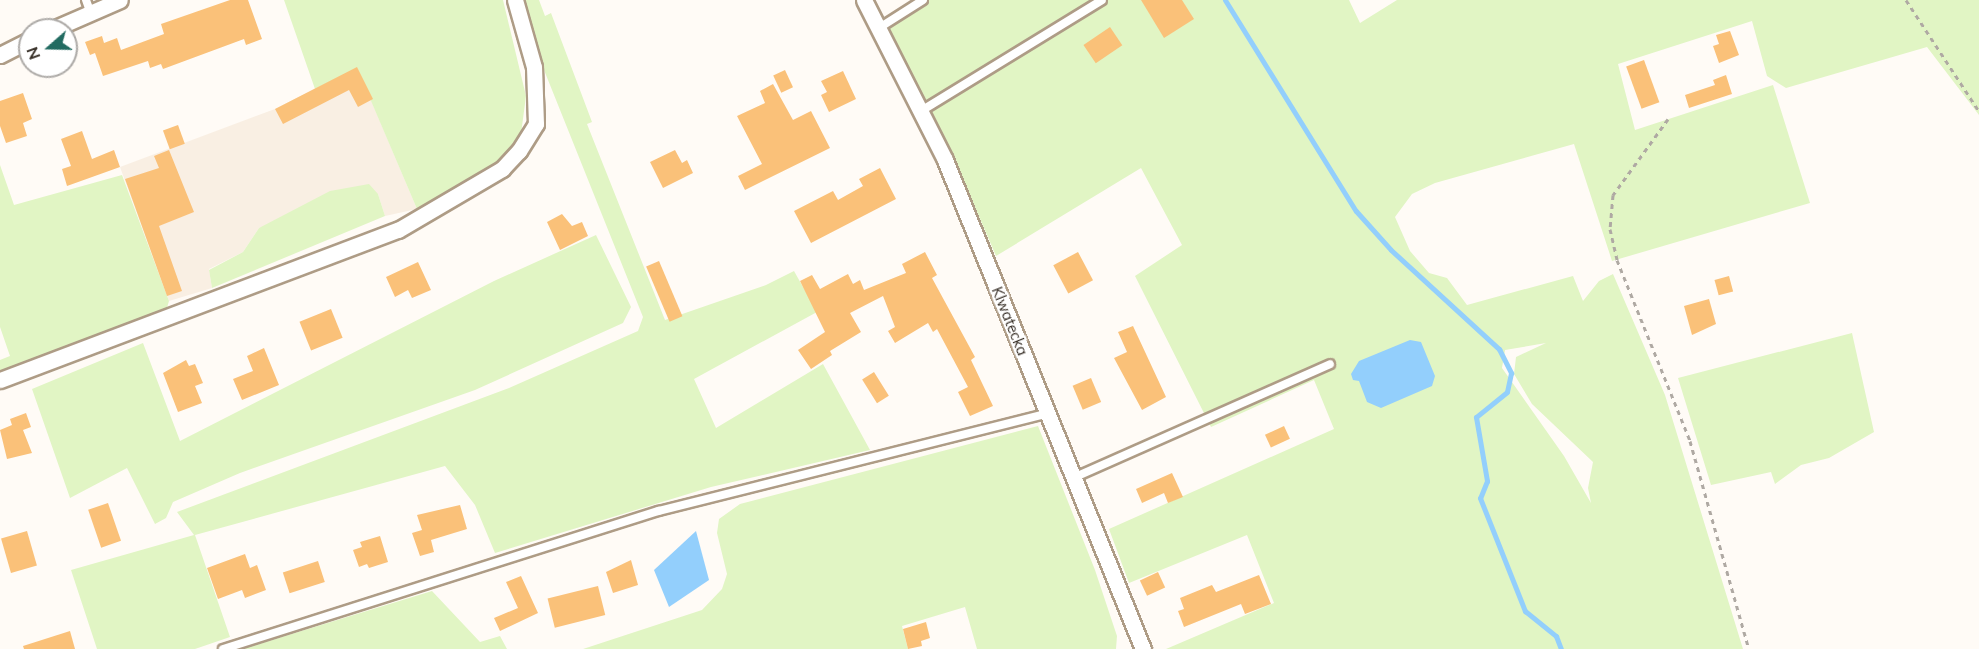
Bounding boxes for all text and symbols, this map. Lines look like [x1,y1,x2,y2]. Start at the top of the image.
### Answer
north arrow [18,18,78,78]
text: N [21,44,44,63]
street label: Klwatecka [988,284,1032,358]

